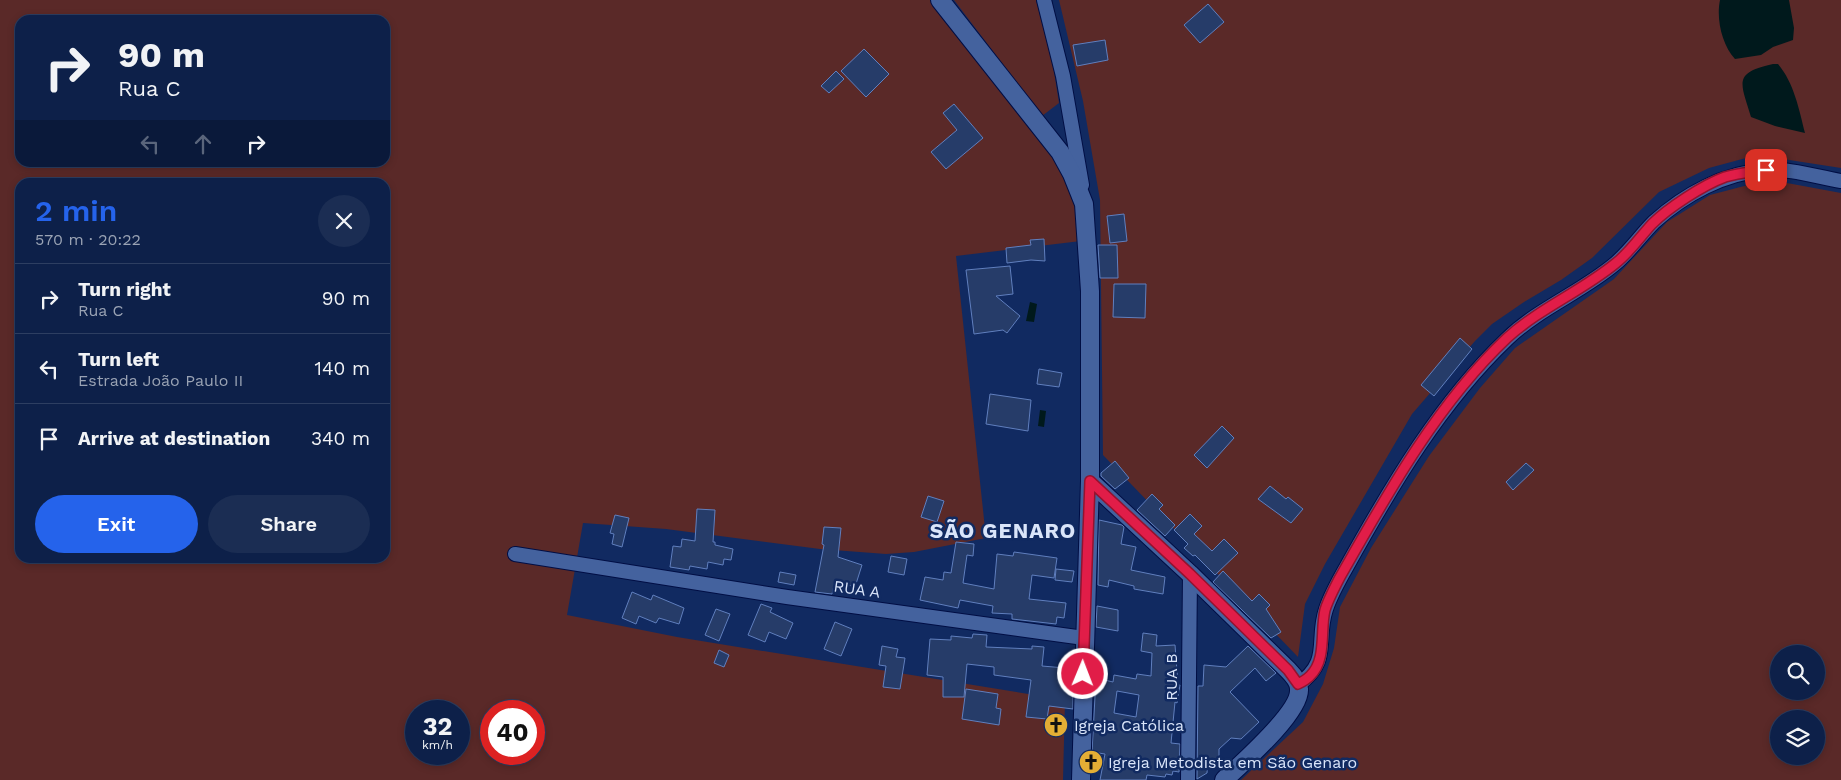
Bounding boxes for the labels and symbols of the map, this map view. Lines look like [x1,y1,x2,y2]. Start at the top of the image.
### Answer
pin [1745,149,1787,191]
district label: SÃO GENARO [930,518,1076,543]
street label: RUA A [832,576,882,602]
position arrow [1056,647,1108,699]
street label: RUA B [1162,653,1181,701]
speed limit sign: 40 [480,700,545,765]
church icon: Igreja Católica [1043,712,1069,738]
place label: Igreja Católica [1074,716,1184,735]
church icon: Igreja Metodista em São Genaro [1078,749,1104,775]
place label: Igreja Metodista em São Genaro [1108,753,1357,772]

